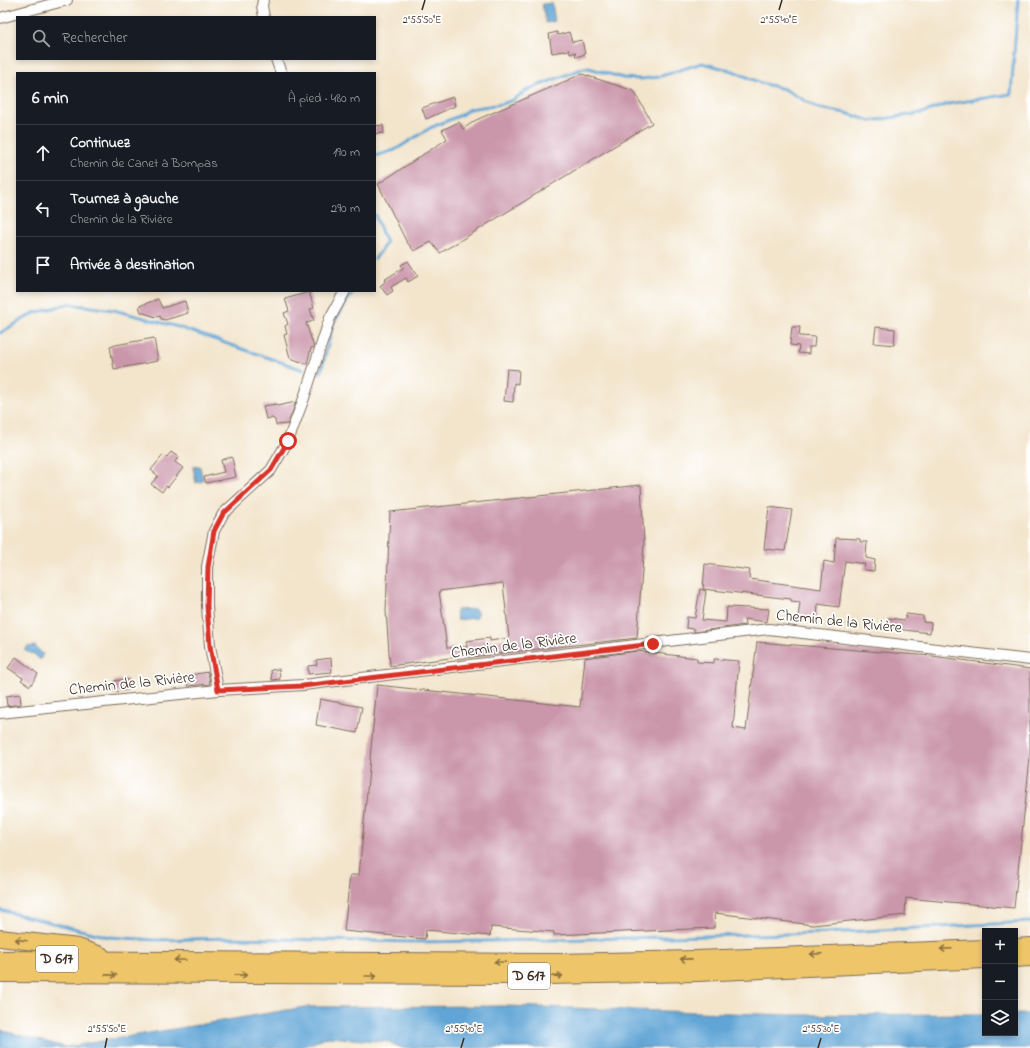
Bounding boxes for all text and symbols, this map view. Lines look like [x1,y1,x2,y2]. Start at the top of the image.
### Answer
text: 2°55'50"E [403,13,441,28]
text: 2°55'40"E [761,13,797,28]
search box [16,16,376,60]
icon: search [30,27,52,49]
text: Rechercher [62,27,127,49]
text: 6 min [32,86,68,111]
text: À pied · 480 m [288,89,360,108]
text: Continuez [70,132,130,154]
icon: ahead [32,142,54,164]
text: 190 m [333,143,360,162]
text: Chemin de Canet à Bompas [70,154,218,173]
text: Tournez à gauche [70,188,178,210]
icon: left [32,198,54,220]
text: 290 m [331,199,360,218]
text: Chemin de la Rivière [70,210,173,229]
icon: arrive [32,254,54,276]
text: Arrivée à destination [70,254,195,276]
route start [279,432,297,450]
street label: Chemin de la Rivière [775,603,904,641]
street label: Chemin de la Rivière [450,626,579,666]
route end [644,635,662,653]
street label: Chemin de la Rivière [68,665,197,703]
map controls [982,928,1018,1036]
button: + [982,928,1018,964]
one-way arrow [15,936,28,944]
road number: D 617 [36,946,78,972]
one-way arrow [940,946,953,953]
one-way arrow [810,951,823,958]
one-way arrow [174,956,187,964]
one-way arrow [680,956,693,963]
one-way arrow [494,958,507,966]
road number: D 617 [508,963,550,989]
button: − [982,964,1018,1000]
one-way arrow [104,971,117,979]
one-way arrow [234,971,247,978]
one-way arrow [364,972,377,980]
one-way arrow [550,972,563,980]
button: layers [982,1000,1018,1036]
text: 2°55'50"E [88,1022,126,1037]
text: 2°55'40"E [446,1022,482,1037]
text: 2°55'30"E [803,1022,840,1037]

